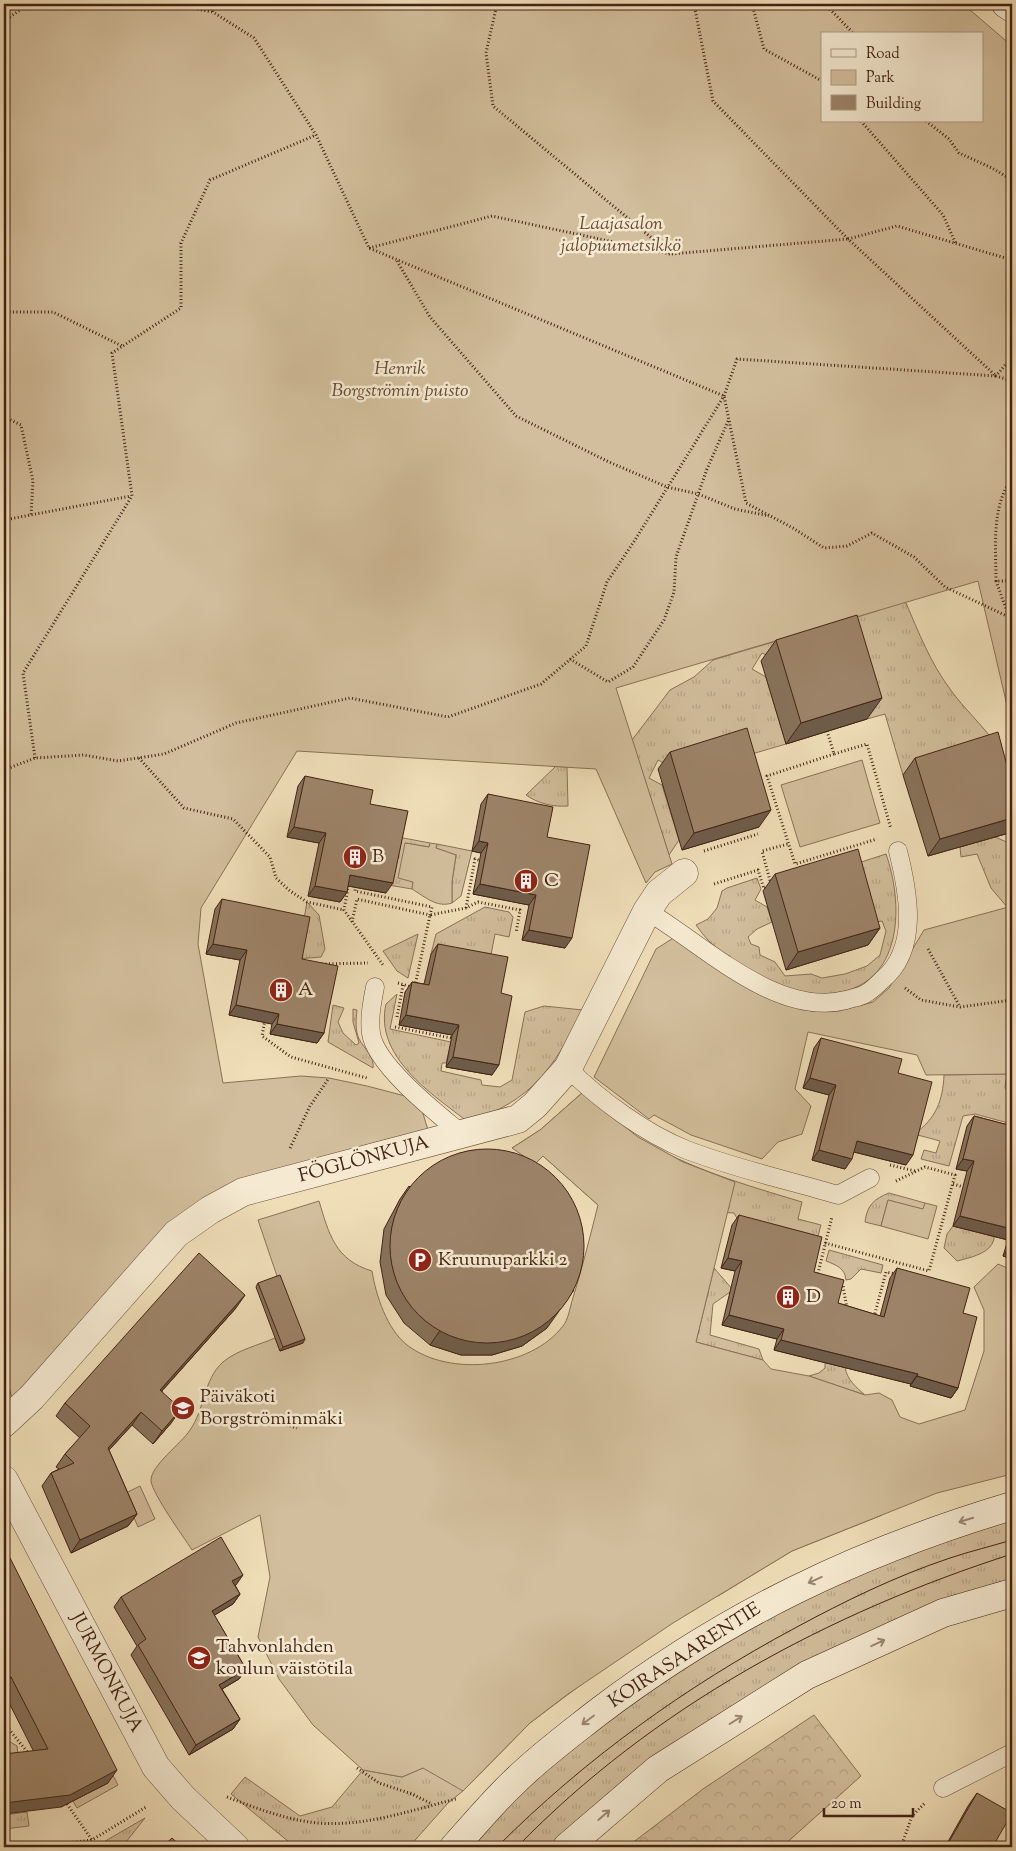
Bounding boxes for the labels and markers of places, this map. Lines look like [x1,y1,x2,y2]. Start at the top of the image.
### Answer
building icon: B [342,844,368,870]
place label: B [372,844,384,871]
building icon: C [513,868,539,894]
place label: C [544,868,559,895]
building icon: A [268,977,294,1003]
place label: A [298,977,314,1004]
parking icon: Kruunuparkki 2 [407,1247,433,1273]
place label: Kruunuparkki 2 [438,1247,568,1274]
building icon: D [775,1284,801,1310]
place label: D [806,1284,821,1311]
place label: Päiväkoti Borgströminmäki [200,1384,343,1433]
school or university icon: Päiväkoti Borgströminmäki [170,1395,196,1421]
place label: Tahvonlahden koulun väistötila [216,1634,353,1683]
school or university icon: Tahvonlahden koulun väistötila [186,1645,212,1671]

